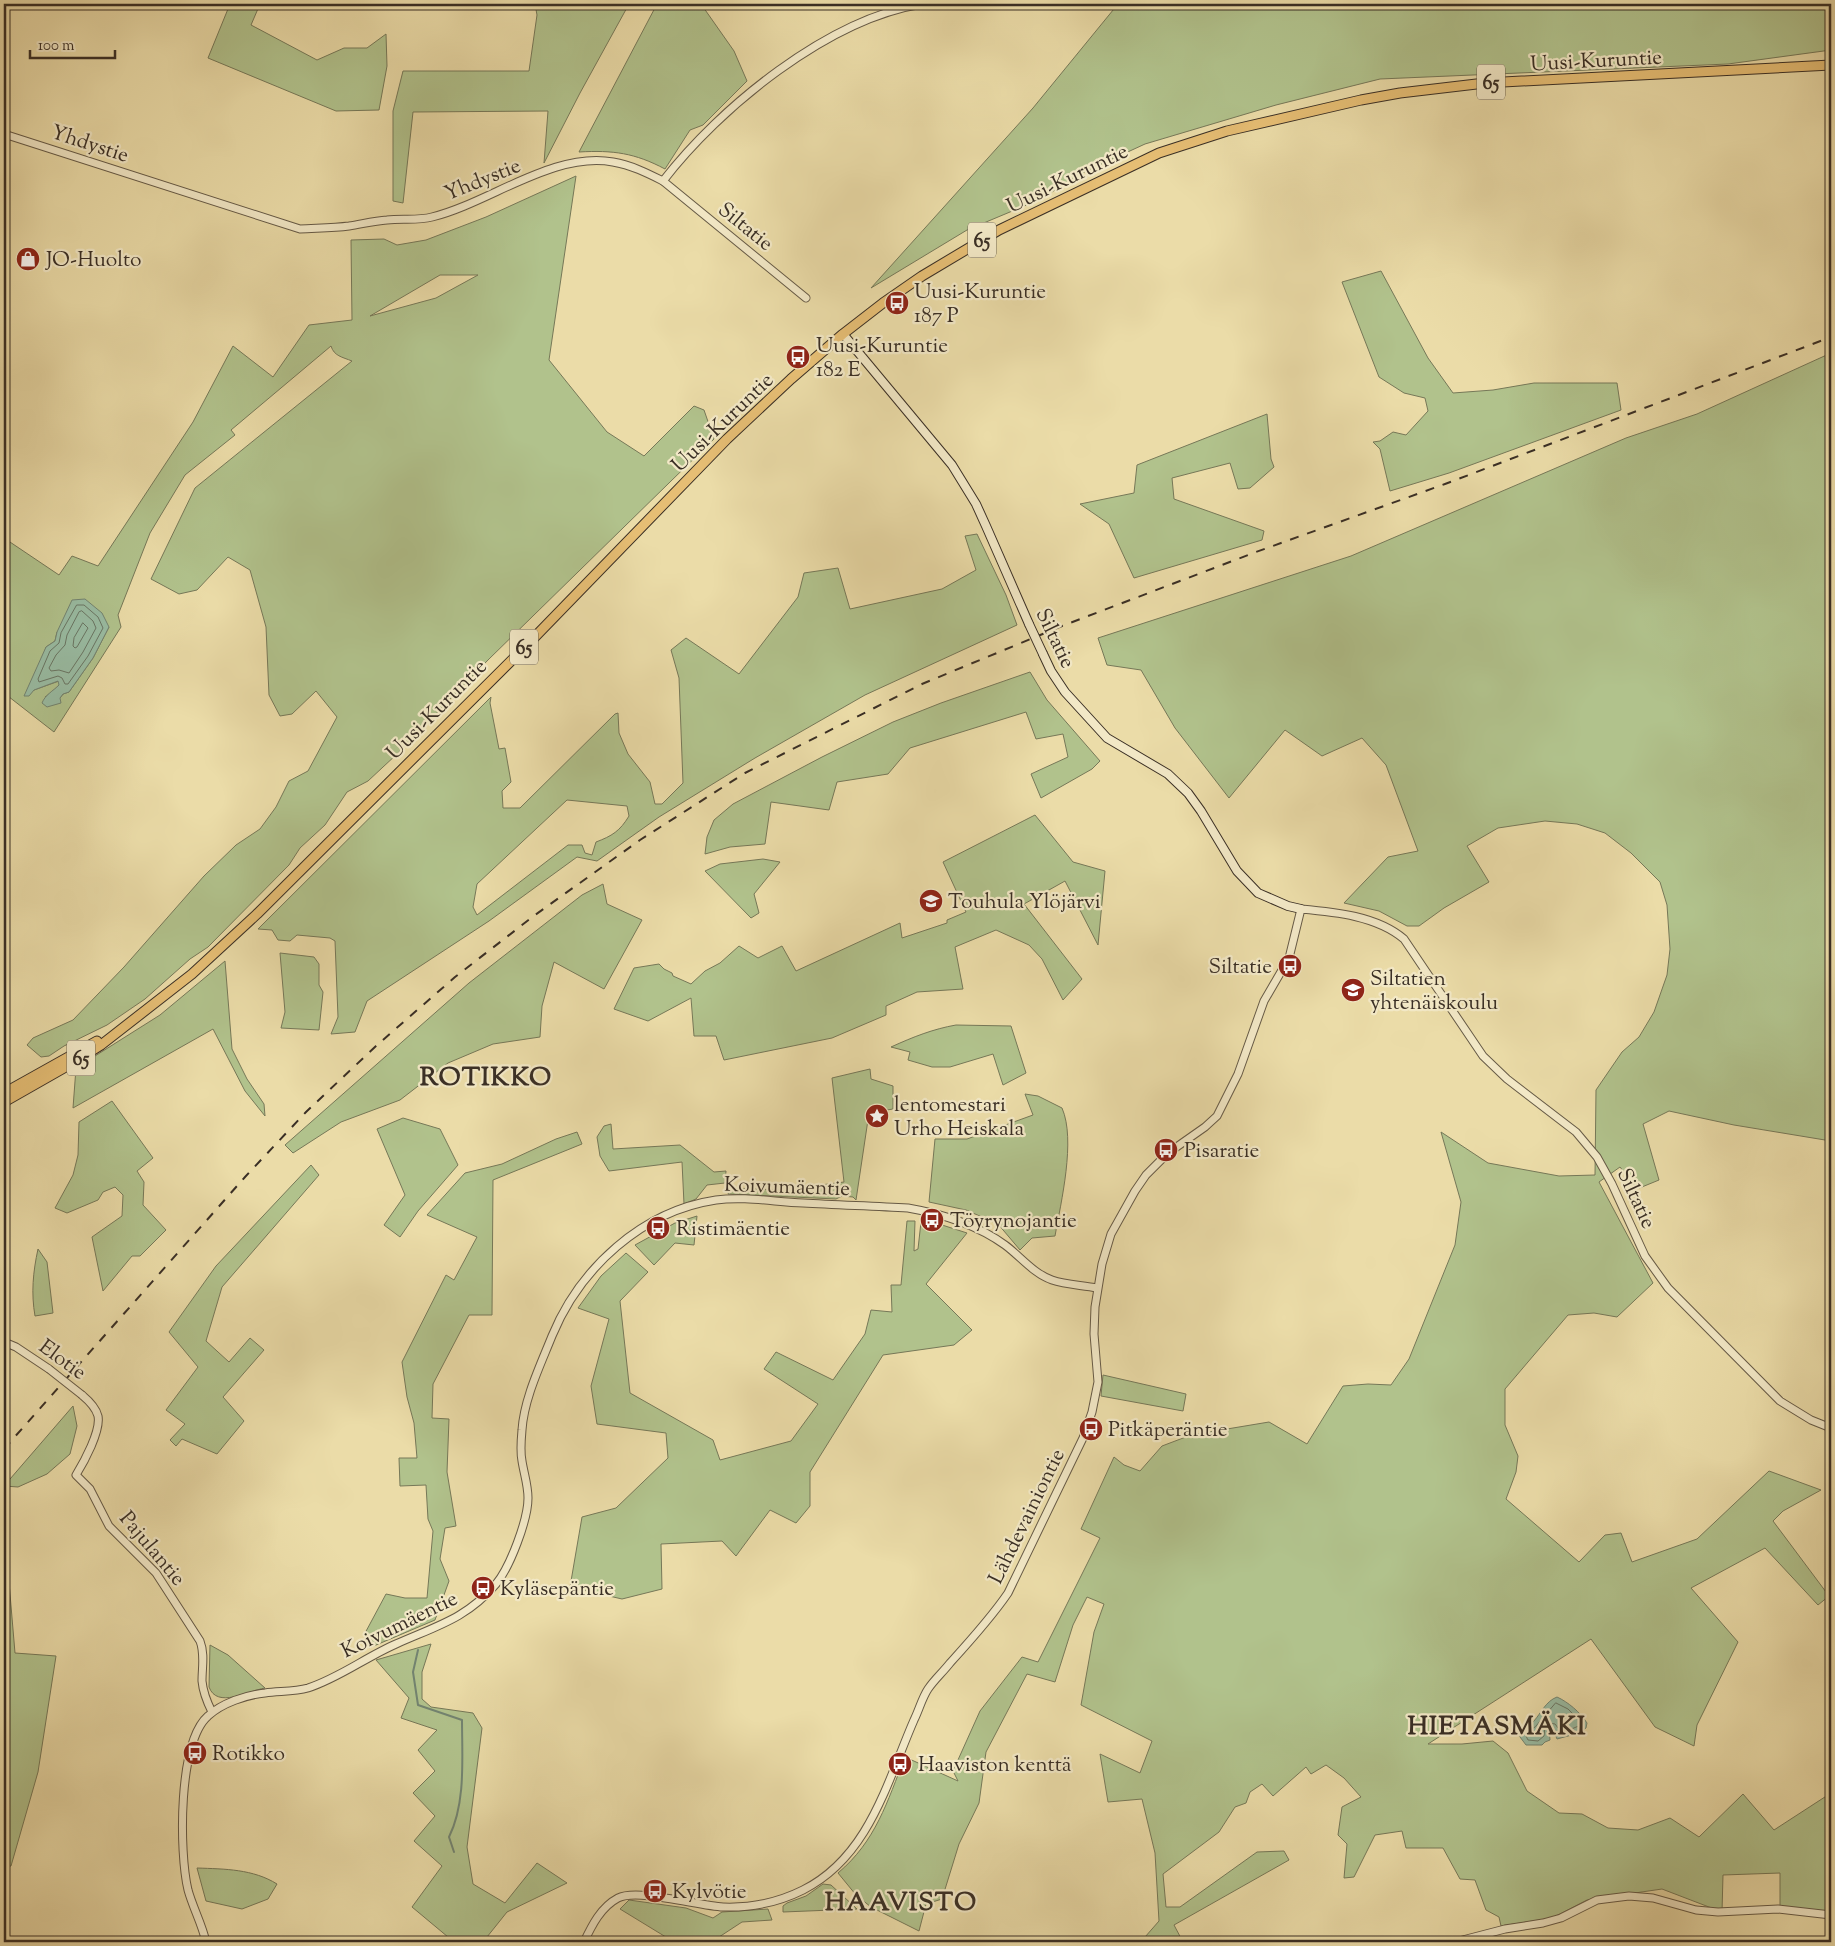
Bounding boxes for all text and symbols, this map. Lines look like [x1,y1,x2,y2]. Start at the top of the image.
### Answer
scale bar [30,28,115,60]
text: 100 m [38,36,75,57]
street label: Uusi-Kuruntie [1529,44,1663,80]
road number: 65 [1477,64,1505,100]
street label: Yhdystie [47,118,132,172]
street label: Uusi-Kuruntie [1002,137,1134,222]
street label: Yhdystie [440,152,526,210]
street label: Siltatie [711,196,779,259]
road number: 65 [968,222,996,258]
shop icon: JO-Huolto [15,246,41,272]
place label: JO-Huolto [45,246,142,276]
place label: Uusi-Kuruntie 187 P [914,278,1046,332]
bus stop icon: Uusi-Kuruntie 187 P [884,290,910,316]
place label: Uusi-Kuruntie 182 E [816,332,948,386]
bus stop icon: Uusi-Kuruntie 182 E [785,344,811,370]
street label: Uusi-Kuruntie [665,367,781,480]
street label: Siltatie [1027,604,1082,674]
road number: 65 [510,630,538,664]
street label: Uusi-Kuruntie [380,653,495,768]
school or university icon: Touhula Ylöjärvi [918,888,944,914]
place label: Touhula Ylöjärvi [948,888,1101,918]
place label: Siltatie [1208,953,1272,983]
bus stop icon: Siltatie [1277,953,1303,979]
place label: Siltatien yhtenäiskoulu [1370,965,1498,1019]
school or university icon: Siltatien yhtenäiskoulu [1340,977,1366,1003]
road number: 65 [67,1040,95,1076]
district label: ROTIKKO [420,1060,552,1097]
place label: lentomestari Urho Heiskala [894,1091,1025,1145]
place icon: lentomestari Urho Heiskala [864,1103,890,1129]
bus stop icon: Pisaratie [1153,1137,1179,1163]
place label: Pisaratie [1184,1137,1259,1167]
street label: Siltatie [1608,1164,1662,1234]
street label: Koivumäentie [723,1171,851,1205]
bus stop icon: Töyrynojantie [919,1207,945,1233]
place label: Töyrynojantie [950,1207,1077,1237]
bus stop icon: Ristimäentie [645,1215,671,1241]
place label: Ristimäentie [676,1215,790,1245]
street label: Elotie [32,1333,92,1388]
bus stop icon: Pitkäperäntie [1078,1416,1104,1442]
place label: Pitkäperäntie [1108,1416,1228,1446]
street label: Lähdevainiontie [982,1444,1073,1590]
street label: Pajulantie [111,1505,192,1593]
bus stop icon: Kyläsepäntie [470,1575,496,1601]
place label: Kyläsepäntie [500,1575,614,1605]
street label: Koivumäentie [337,1585,463,1667]
district label: HIETASMÄKI [1407,1709,1587,1746]
bus stop icon: Rotikko [182,1740,208,1766]
place label: Rotikko [212,1740,285,1770]
bus stop icon: Haaviston kenttä [887,1751,913,1777]
place label: Haaviston kenttä [918,1751,1072,1781]
bus stop icon: Kylvötie [642,1878,668,1904]
place label: Kylvötie [672,1878,747,1908]
district label: HAAVISTO [825,1885,977,1922]

